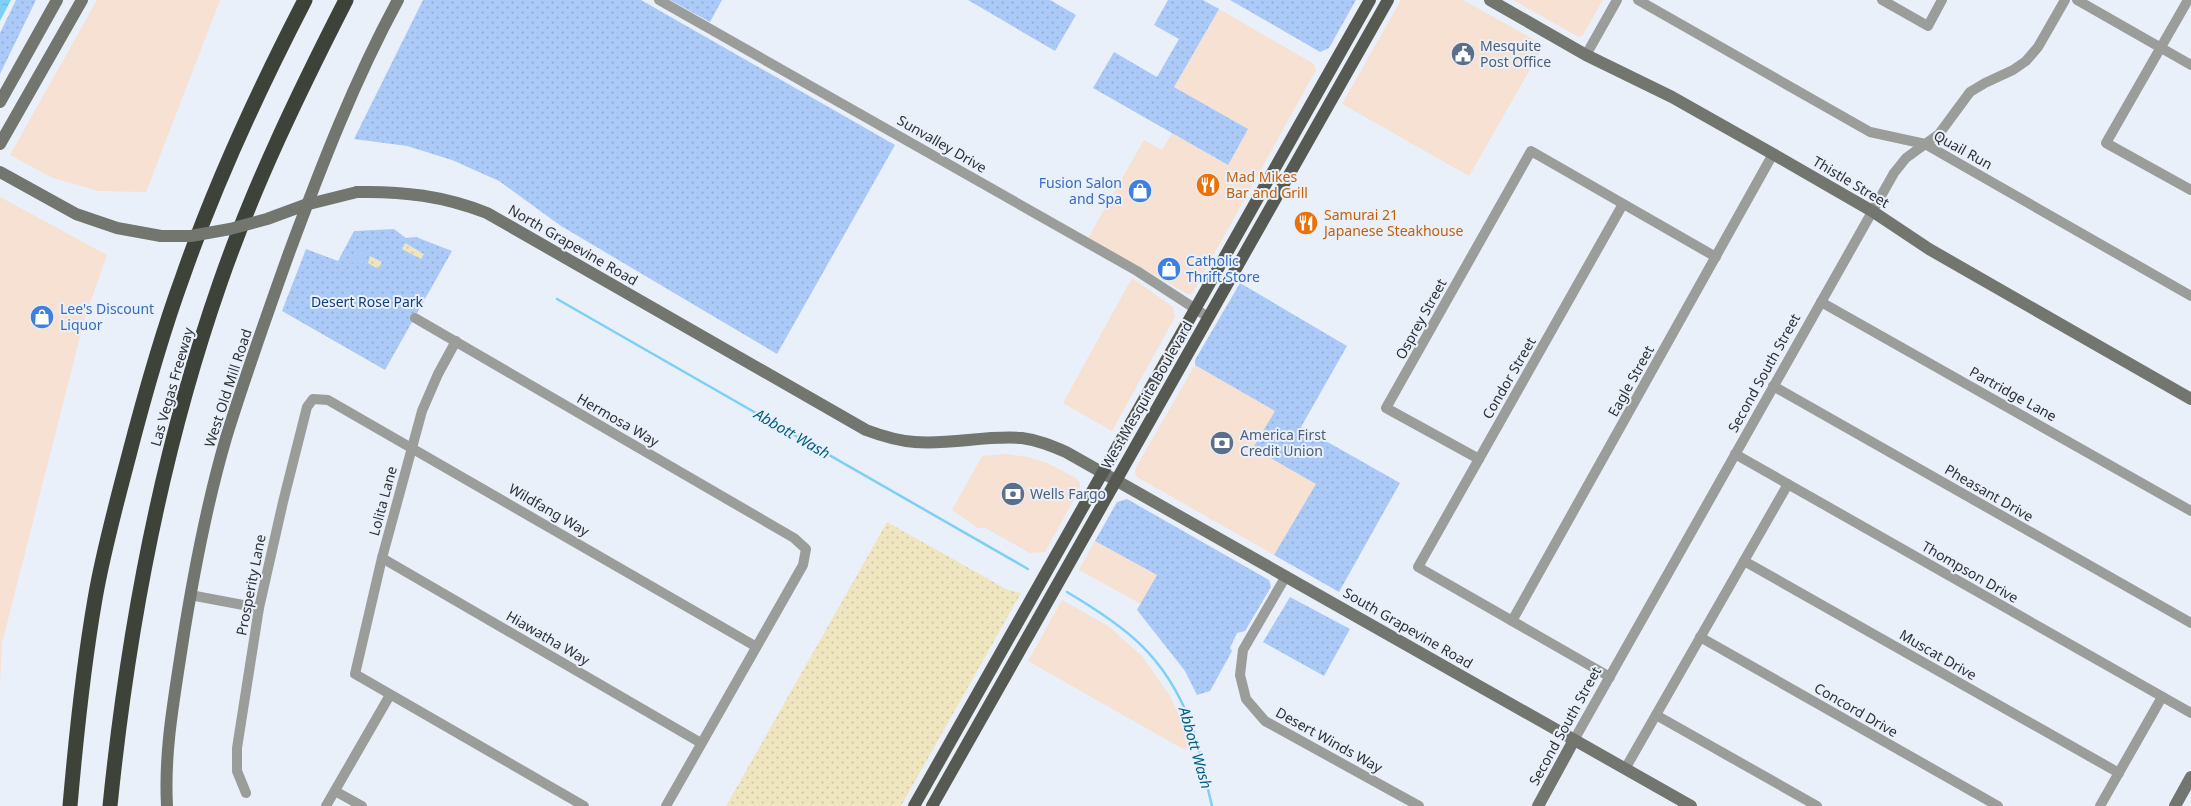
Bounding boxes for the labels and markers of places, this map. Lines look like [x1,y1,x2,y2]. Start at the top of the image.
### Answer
place label: Mesquite Post Office [1480,36,1551,71]
public building icon: Mesquite Post Office [1450,41,1476,67]
place label: Mad Mikes Bar and Grill [1226,167,1308,202]
restaurant icon: Mad Mikes Bar and Grill [1195,172,1221,198]
place label: Fusion Salon and Spa [1039,173,1122,208]
shop icon: Fusion Salon and Spa [1127,178,1153,204]
place label: Samurai 21 Japanese Steakhouse [1322,205,1463,240]
restaurant icon: Samurai 21 Japanese Steakhouse [1293,210,1319,236]
place label: Catholic Thrift Store [1186,251,1260,286]
shop icon: Catholic Thrift Store [1156,256,1182,282]
place label: Lee's Discount Liquor [60,299,154,334]
shop icon: Lee's Discount Liquor [29,304,55,330]
place label: America First Credit Union [1240,425,1326,460]
bank icon: America First Credit Union [1209,430,1235,456]
bank icon: Wells Fargo [1000,481,1026,507]
place label: Wells Fargo [1030,484,1106,503]

